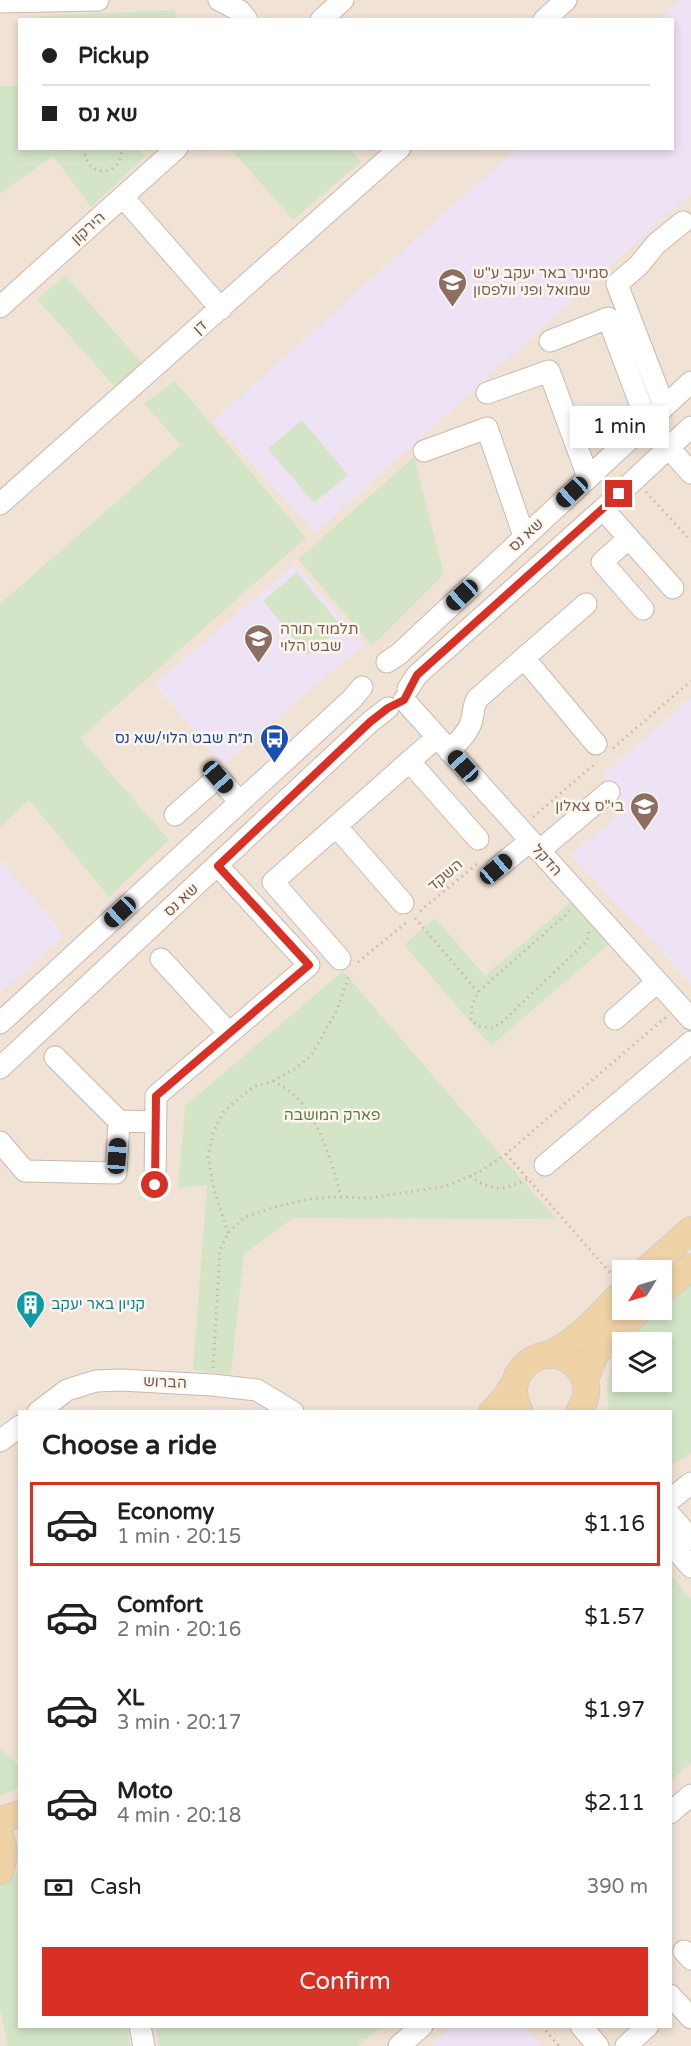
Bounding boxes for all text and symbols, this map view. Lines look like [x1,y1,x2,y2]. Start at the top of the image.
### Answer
text: Pickup [78,43,149,69]
text: שא נס [78,101,138,127]
street label: הירקון [67,208,109,248]
place label: סמינר באר יעקב ע"ש שמואל ופני וולפסון [473,264,609,299]
school or university icon: סמינר באר יעקב ע"ש שמואל ופני וולפסון [436,266,468,308]
street label: דן [189,316,211,338]
callout: 1 min [570,407,668,449]
text: 1 min [593,415,646,439]
car [553,473,591,511]
route end [605,480,632,507]
street label: שא נס [505,515,547,555]
car [443,576,481,614]
place label: תלמוד תורה שבט הלוי [280,620,358,655]
school or university icon: תלמוד תורה שבט הלוי [243,622,275,664]
bus stop icon: ת״ת שבט הלוי/שא נס [258,722,290,764]
place label: ת״ת שבט הלוי/שא נס [115,729,253,747]
car [444,747,482,785]
car [199,758,237,796]
school or university icon: בי"ס צאלון [629,790,661,832]
place label: בי"ס צאלון [555,797,624,815]
street label: הדקל [528,840,566,880]
car [476,851,516,887]
street label: השקד [424,855,466,895]
street label: שא נס [160,880,202,920]
car [101,893,139,931]
park label: פארק המושבה [284,1106,380,1124]
car [107,1137,127,1175]
route start [141,1171,168,1198]
north arrow [612,1260,672,1320]
map controls [612,1260,672,1392]
building icon: קניון באר יעקב [14,1288,46,1330]
place label: קניון באר יעקב [51,1295,145,1313]
button: layers [612,1332,672,1392]
street label: הברוש [143,1372,187,1392]
text: Choose a ride [42,1429,217,1462]
icon: car [45,1497,99,1551]
text: Economy [117,1499,214,1525]
text: $1.16 [584,1511,645,1537]
text: 1 min · 20:15 [117,1525,241,1549]
icon: car [45,1590,99,1644]
text: Comfort [117,1592,203,1618]
text: $1.57 [584,1604,645,1630]
text: 2 min · 20:16 [117,1618,241,1642]
icon: car [45,1683,99,1737]
text: XL [117,1685,144,1711]
text: $1.97 [584,1697,645,1723]
text: 3 min · 20:17 [117,1711,241,1735]
icon: car [45,1776,99,1830]
text: Moto [117,1778,173,1804]
text: $2.11 [584,1790,645,1816]
text: 4 min · 20:18 [117,1804,241,1828]
icon: cash [42,1871,75,1904]
text: Cash [90,1874,142,1900]
text: 390 m [587,1875,648,1899]
button: Confirm [42,1947,648,2016]

